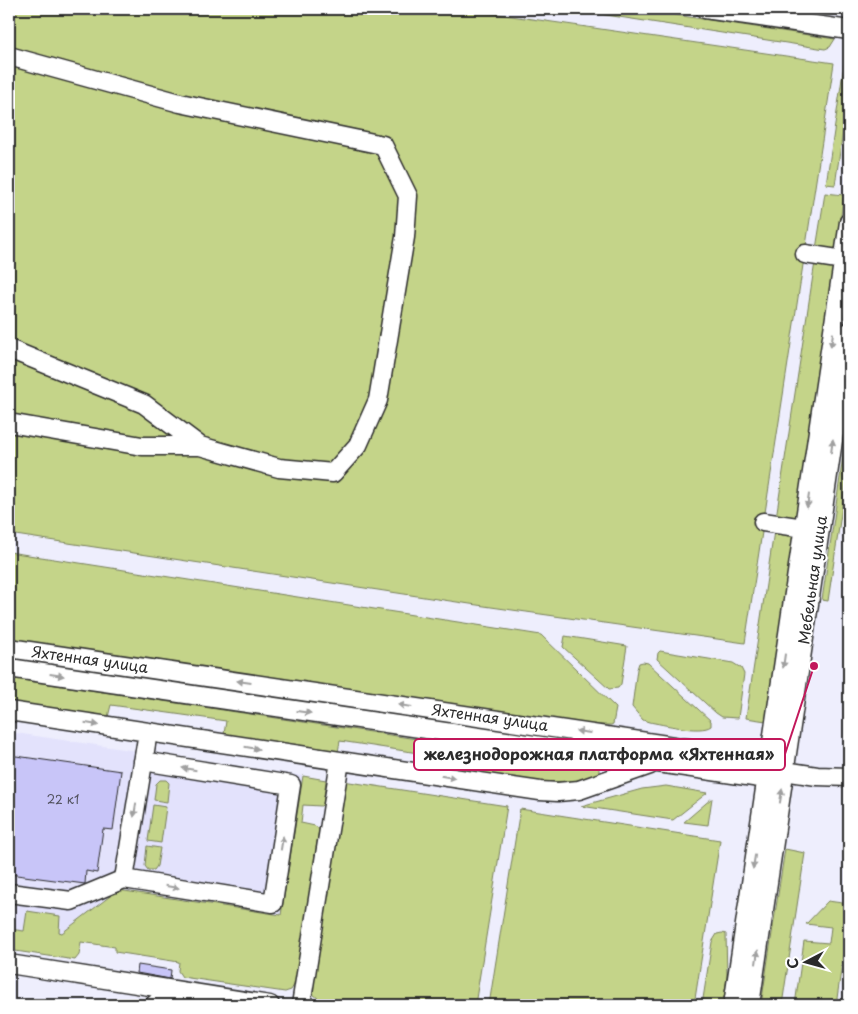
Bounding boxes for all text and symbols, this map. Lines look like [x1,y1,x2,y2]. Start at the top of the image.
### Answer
one-way arrow [828,332,836,348]
one-way arrow [829,438,837,454]
one-way arrow [804,493,812,509]
street label: Мебельная улица [791,513,832,646]
street label: Яхтенная улица [31,639,150,678]
one-way arrow [780,654,788,670]
one-way arrow [49,672,65,680]
one-way arrow [236,678,252,686]
street label: Яхтенная улица [431,697,550,736]
one-way arrow [397,702,413,710]
one-way arrow [297,708,313,716]
one-way arrow [84,720,100,728]
one-way arrow [575,728,591,736]
callout: железнодорожная платформа «Яхтенная» [414,739,785,770]
text: железнодорожная платформа «Яхтенная» [424,741,775,765]
one-way arrow [245,744,261,752]
one-way arrow [180,764,196,772]
one-way arrow [440,774,456,782]
one-way arrow [777,788,785,804]
house number: 22 к1 [47,790,79,808]
one-way arrow [131,802,139,818]
one-way arrow [279,834,287,850]
one-way arrow [750,855,758,871]
one-way arrow [165,883,181,891]
north arrow [780,936,830,986]
one-way arrow [753,949,761,965]
text: С [782,957,804,970]

